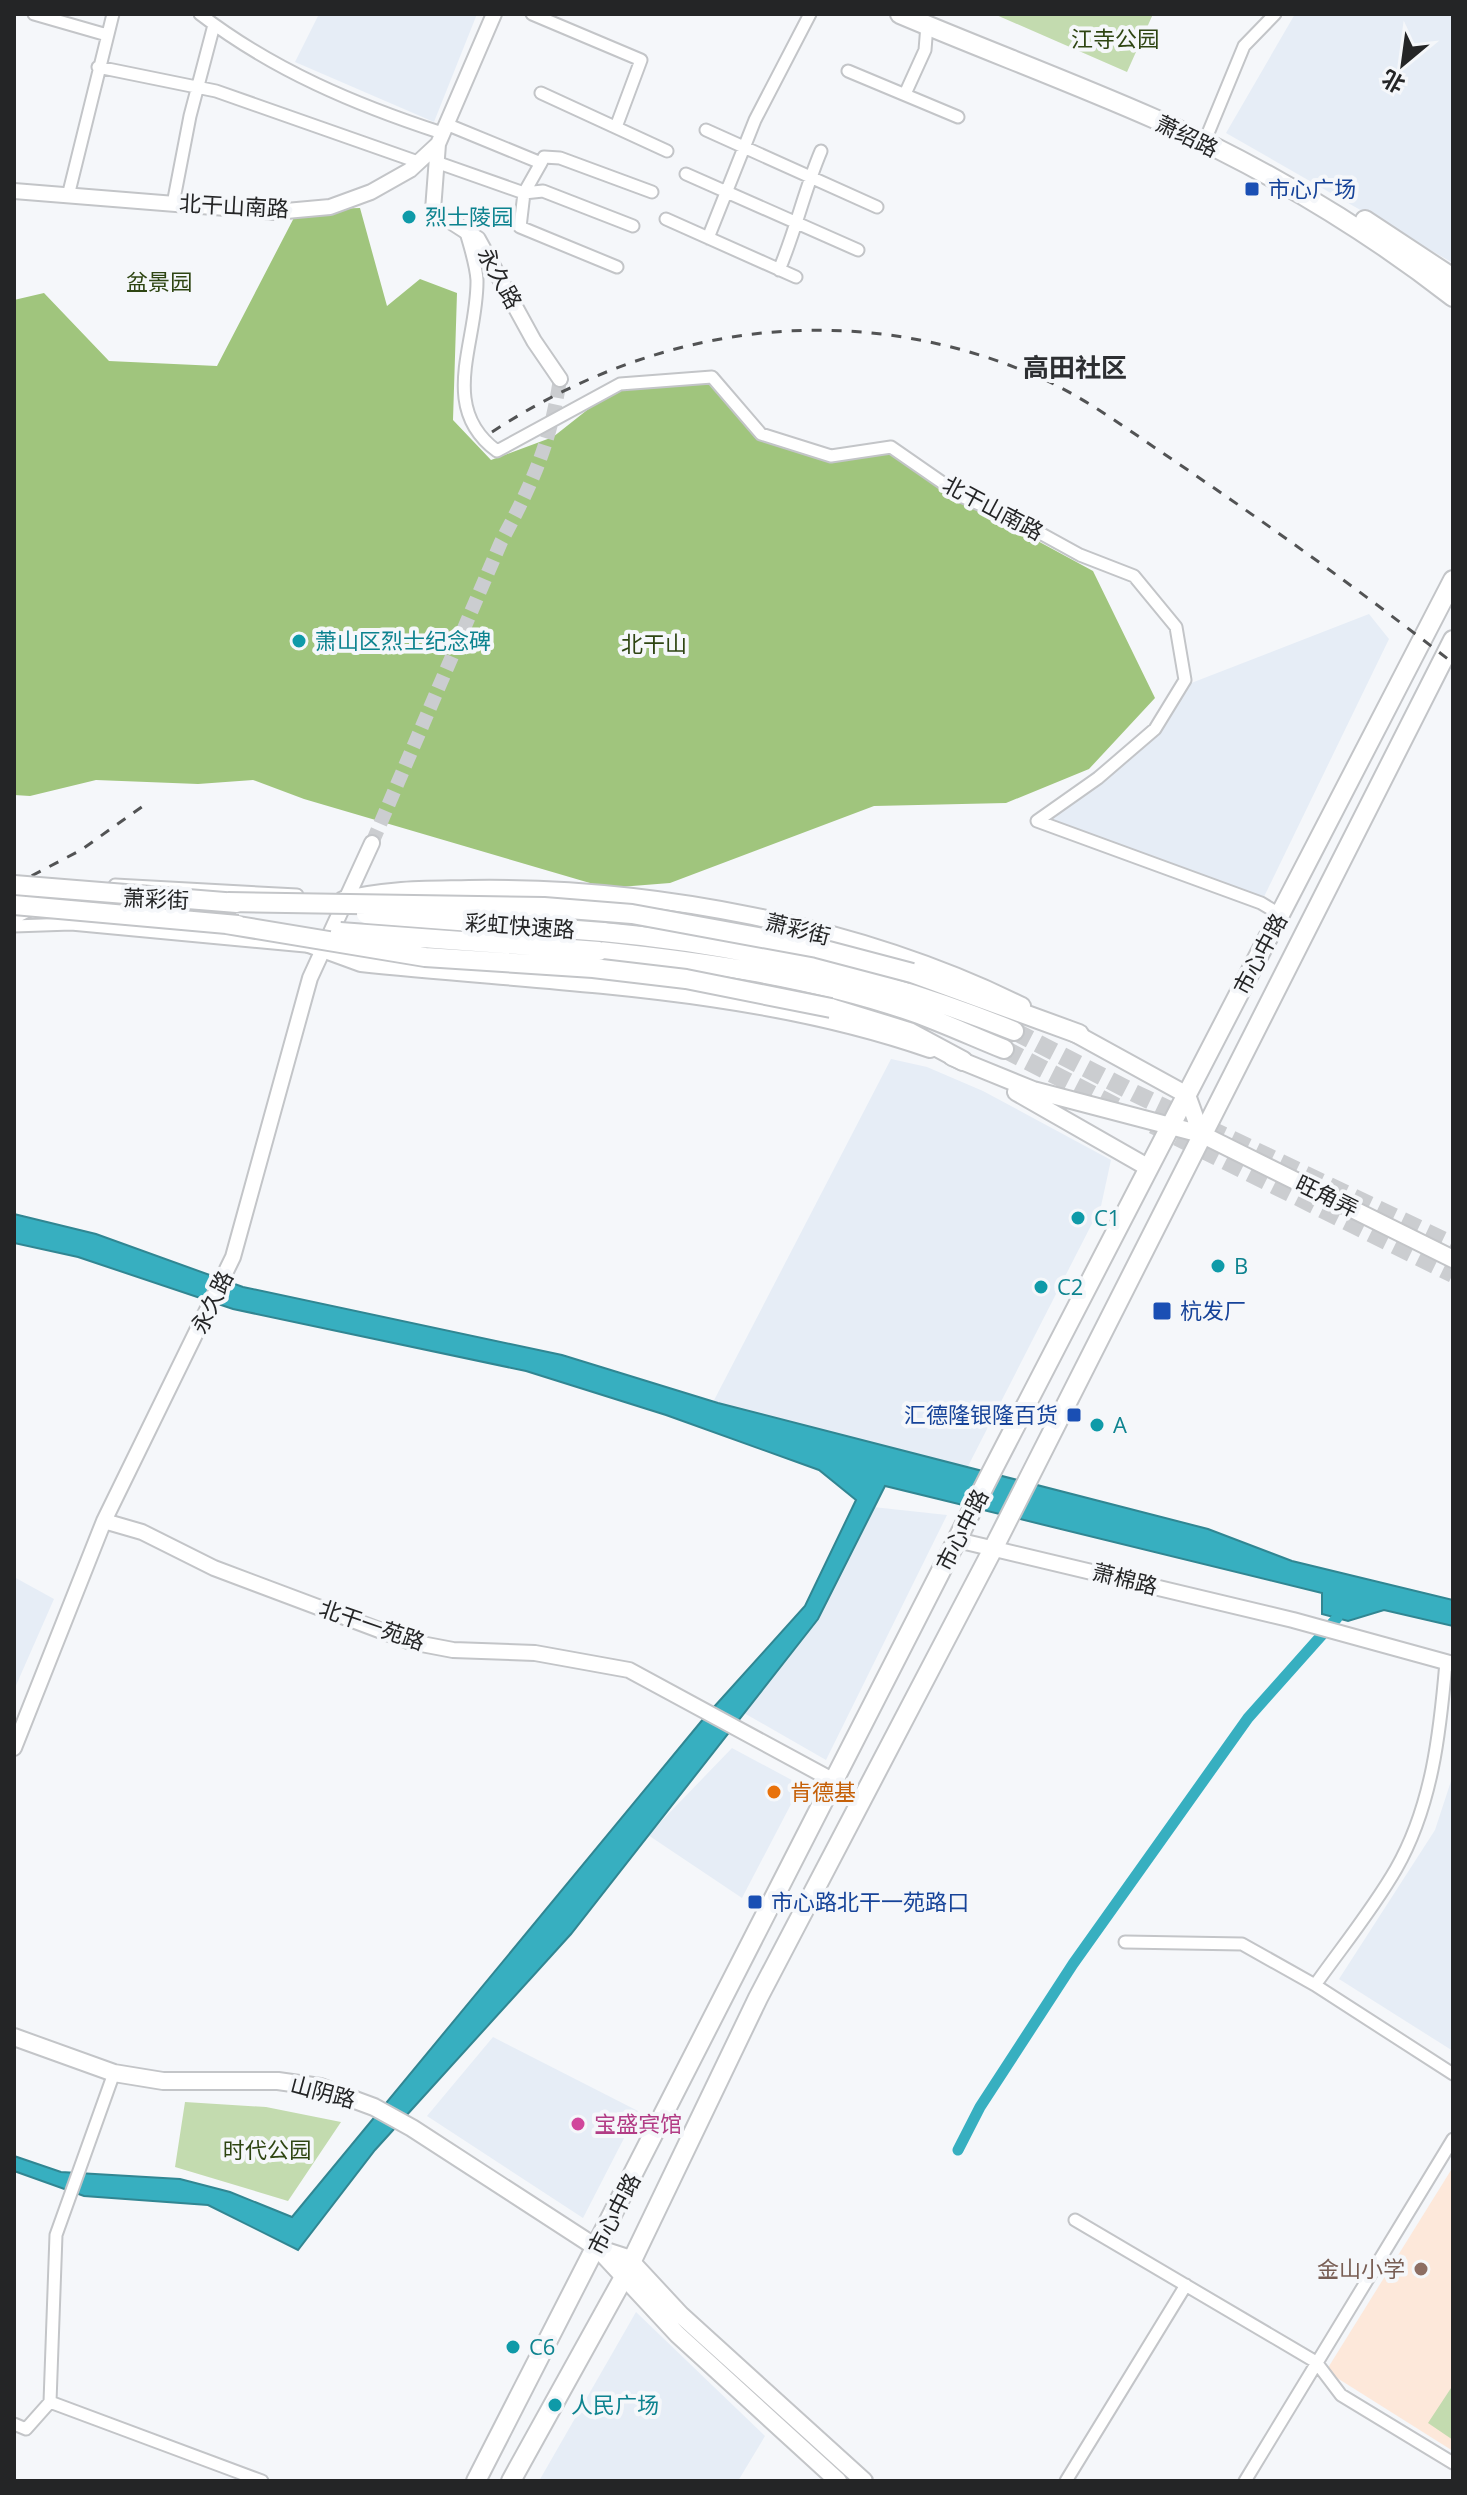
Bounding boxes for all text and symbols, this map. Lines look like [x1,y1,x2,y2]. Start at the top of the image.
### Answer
park label: 江寺公园 [1071,23,1159,53]
north arrow [1363,24,1443,104]
text: 北 [1376,64,1410,101]
street label: 萧绍路 [1151,107,1224,163]
place label: 市心广场 [1268,173,1356,203]
marker: 市心广场 [1243,180,1261,198]
street label: 北干山南路 [178,187,290,223]
place label: 烈士陵园 [425,201,513,231]
marker: 烈士陵园 [400,208,418,226]
street label: 永久路 [472,241,530,314]
park label: 盆景园 [126,266,192,296]
district label: 高田社区 [1023,349,1127,385]
street label: 北干山南路 [938,468,1049,546]
place label: 萧山区烈士纪念碑 [315,625,491,655]
park label: 北干山 [621,628,687,658]
marker: 萧山区烈士纪念碑 [290,632,308,650]
street label: 萧彩街 [123,882,190,914]
street label: 萧彩街 [763,905,834,951]
street label: 彩虹快速路 [464,906,576,944]
street label: 市心中路 [1225,908,1293,999]
street label: 旺角弄 [1291,1167,1364,1223]
place label: C1 [1094,1202,1120,1232]
marker: C1 [1069,1209,1087,1227]
place label: B [1234,1250,1248,1280]
marker: B [1209,1257,1227,1275]
street label: 永久路 [183,1265,239,1338]
place label: C2 [1057,1271,1083,1301]
marker: C2 [1032,1278,1050,1296]
place label: 杭发厂 [1180,1295,1246,1325]
marker: 杭发厂 [1151,1300,1173,1322]
place label: 汇德隆银隆百货 [904,1399,1058,1429]
marker: 汇德隆银隆百货 [1065,1406,1083,1424]
place label: A [1113,1409,1127,1439]
marker: A [1088,1416,1106,1434]
street label: 市心中路 [928,1484,994,1576]
street label: 萧棉路 [1090,1555,1161,1601]
street label: 北干一苑路 [315,1592,429,1656]
place label: 肯德基 [790,1776,856,1806]
marker: 肯德基 [765,1783,783,1801]
place label: 市心路北干一苑路口 [771,1886,969,1916]
marker: 市心路北干一苑路口 [746,1893,764,1911]
street label: 山阴路 [287,2068,359,2114]
place label: 宝盛宾馆 [594,2108,682,2138]
marker: 宝盛宾馆 [569,2115,587,2133]
park label: 时代公园 [223,2134,311,2164]
street label: 市心中路 [580,2168,646,2260]
place label: 金山小学 [1317,2253,1405,2283]
marker: 金山小学 [1412,2260,1430,2278]
place label: C6 [529,2331,555,2361]
marker: C6 [504,2338,522,2356]
place label: 人民广场 [571,2389,659,2419]
marker: 人民广场 [546,2396,564,2414]

